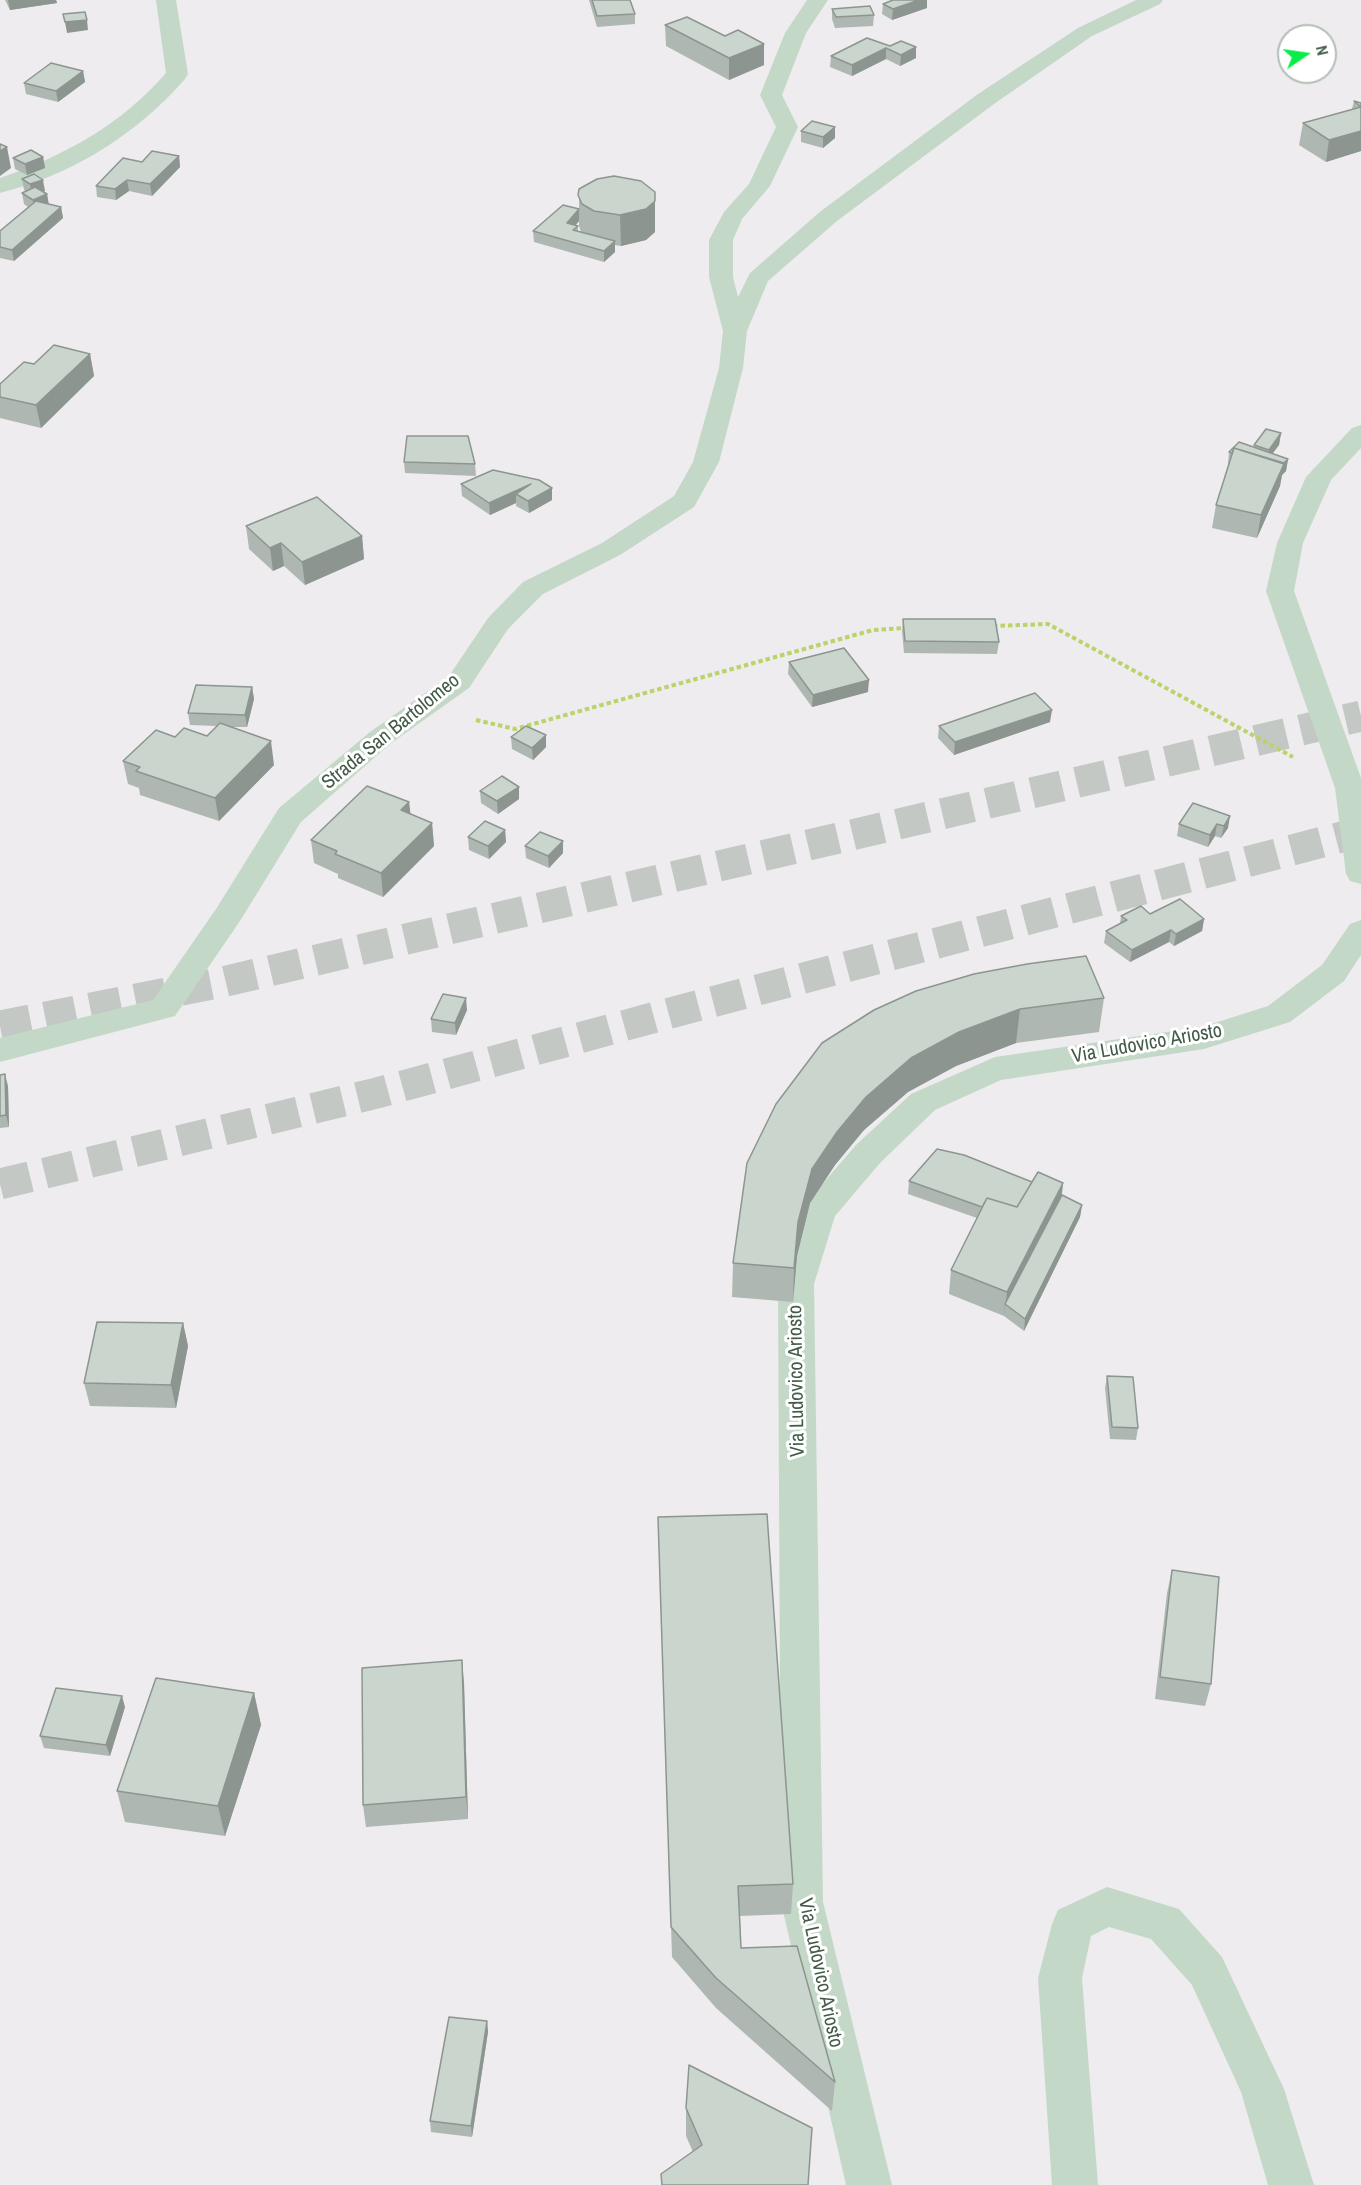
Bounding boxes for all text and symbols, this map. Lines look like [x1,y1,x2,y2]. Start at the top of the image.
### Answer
north arrow [1277,24,1337,84]
text: N [1311,43,1334,57]
street label: Strada San Bartolomeo [317,669,465,795]
street label: Via Ludovico Ariosto [1070,1019,1224,1069]
street label: Via Ludovico Ariosto [784,1305,810,1457]
street label: Via Ludovico Ariosto [792,1896,848,2050]

